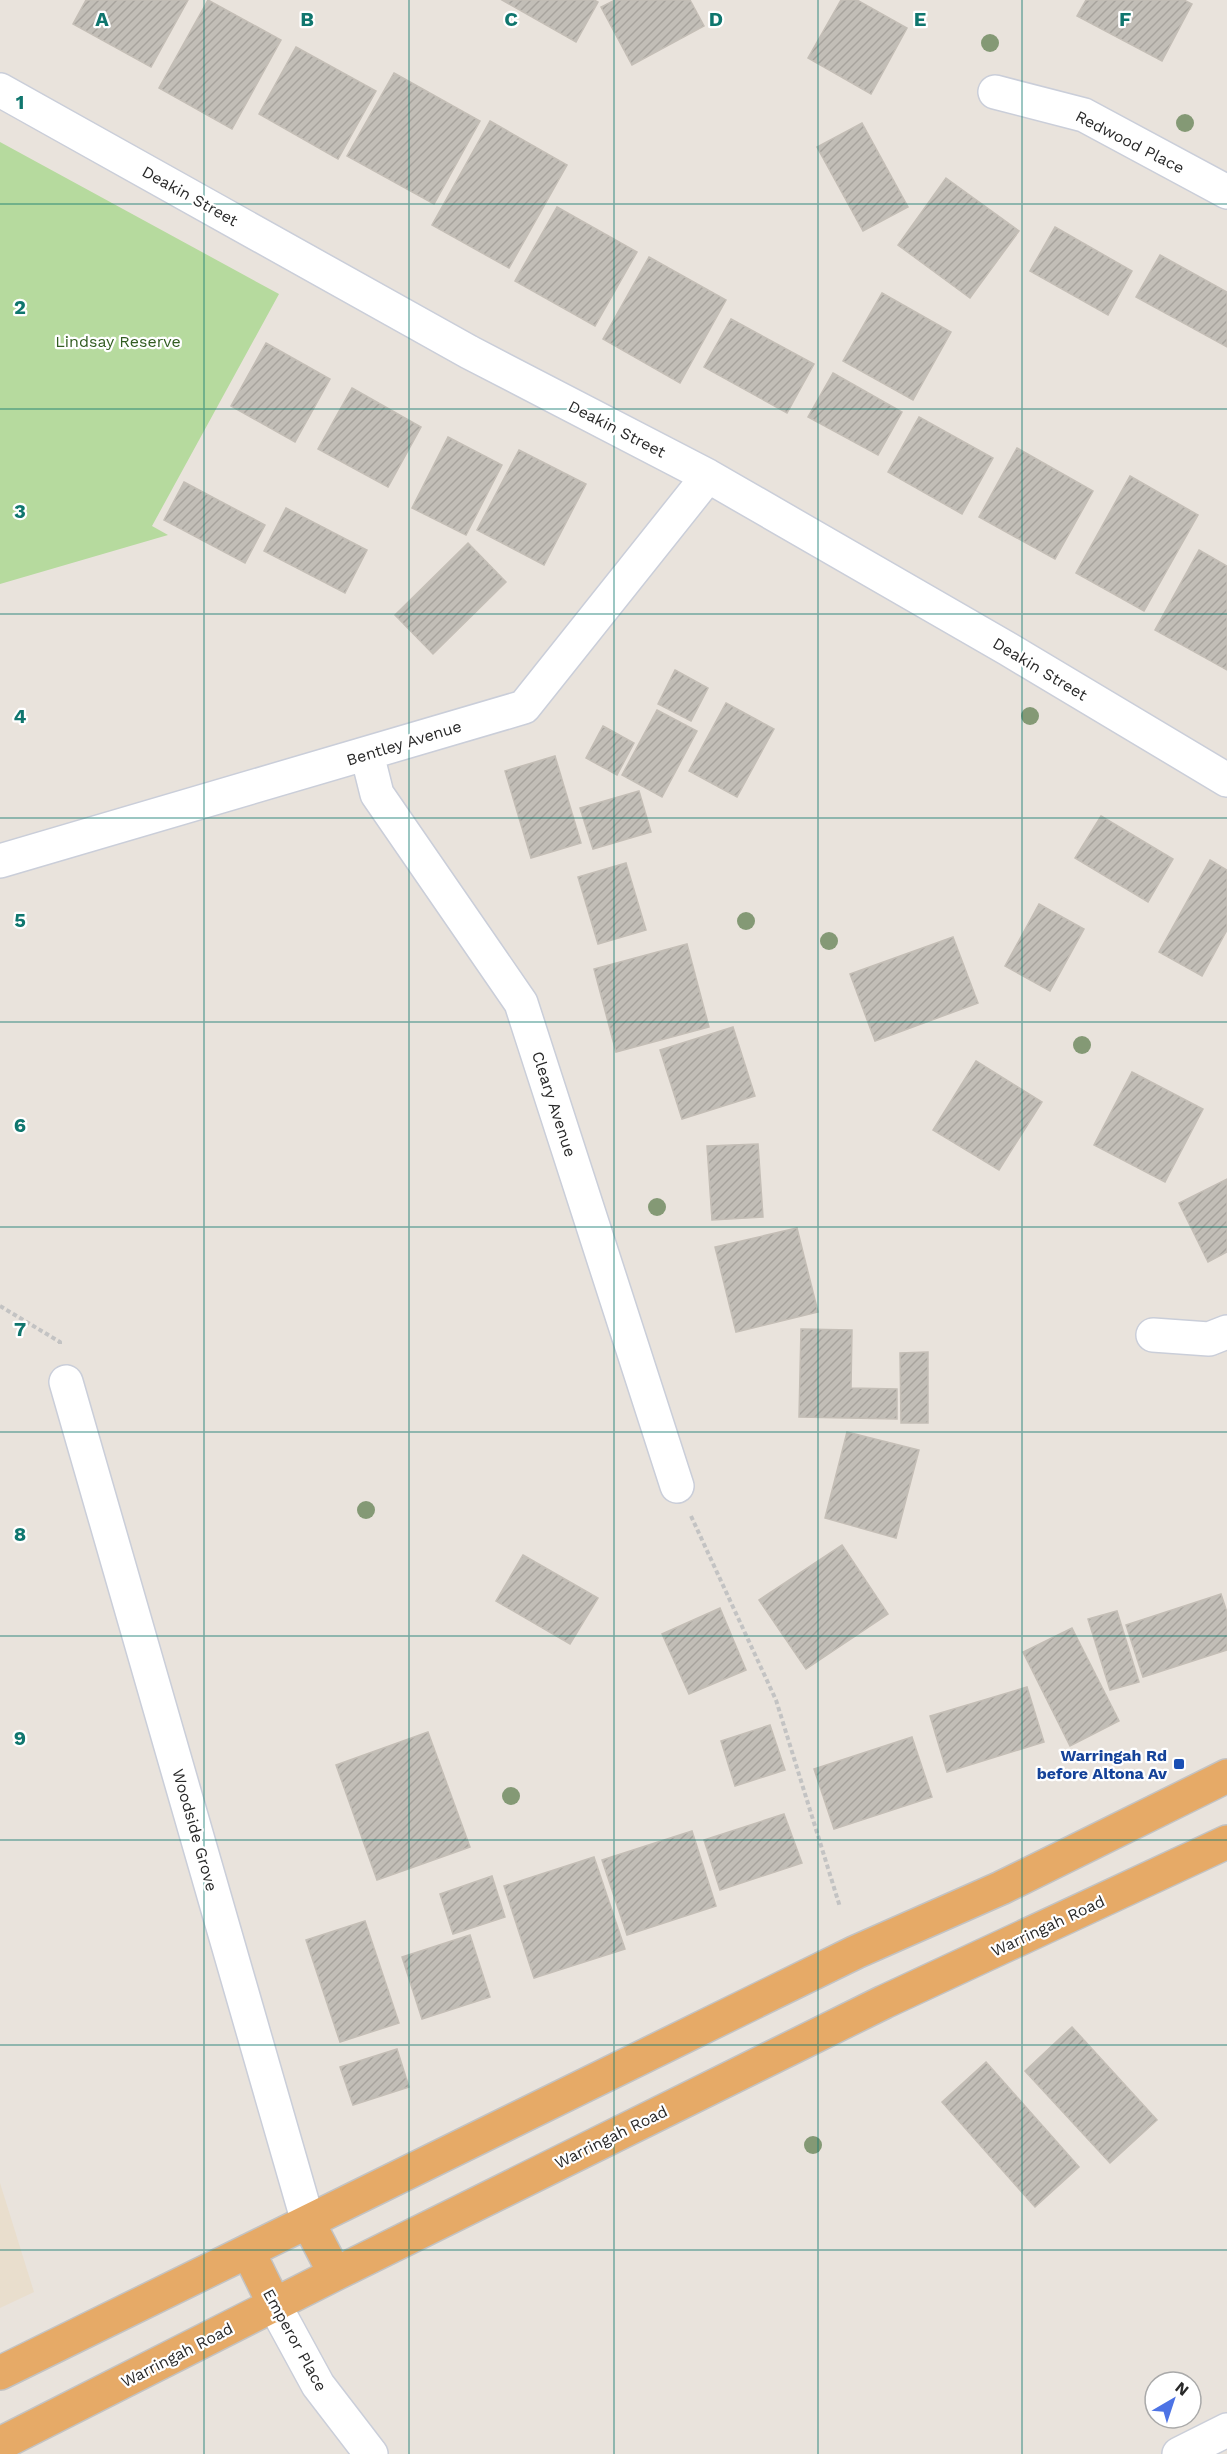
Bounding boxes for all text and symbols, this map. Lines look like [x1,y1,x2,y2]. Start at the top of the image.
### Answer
text: A [95,7,109,31]
text: B [300,7,314,31]
text: C [504,7,518,31]
text: D [709,7,723,31]
text: E [914,7,926,31]
text: F [1119,7,1131,31]
text: 1 [16,90,24,114]
street label: Redwood Place [1073,106,1187,178]
street label: Deakin Street [139,162,242,230]
text: 2 [14,295,26,319]
park label: Lindsay Reserve [55,332,181,351]
street label: Deakin Street [565,396,669,462]
text: 3 [14,499,26,523]
street label: Deakin Street [989,633,1091,705]
text: 4 [14,704,27,728]
street label: Bentley Avenue [344,716,464,770]
text: 5 [14,908,26,932]
street label: Cleary Avenue [528,1049,580,1159]
text: 6 [14,1113,26,1137]
text: 7 [14,1317,26,1341]
text: 8 [14,1522,26,1546]
text: 9 [14,1726,26,1750]
place label: Warringah Rd before Altona Av [1037,1746,1167,1783]
marker: Warringah Rd before Altona Av [1172,1757,1186,1771]
street label: Woodside Grove [168,1767,222,1893]
street label: Warringah Road [988,1891,1108,1961]
street label: Warringah Road [552,2102,670,2172]
street label: Emperor Place [259,2285,331,2395]
street label: Warringah Road [118,2319,236,2391]
north arrow [1143,2370,1203,2430]
text: N [1172,2378,1193,2400]

